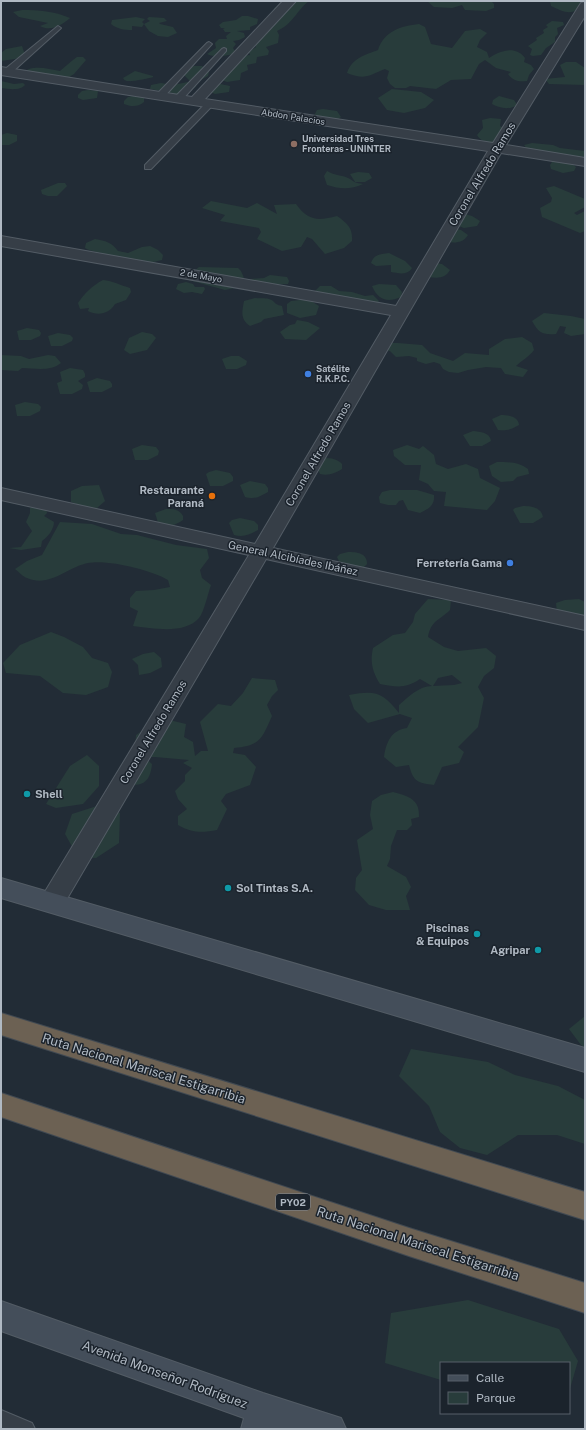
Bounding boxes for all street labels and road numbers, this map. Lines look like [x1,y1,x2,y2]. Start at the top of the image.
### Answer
street label: Abdon Palacios [260,106,326,127]
street label: Coronel Alfredo Ramos [446,120,518,228]
street label: 2 de Mayo [179,266,223,285]
street label: Coronel Alfredo Ramos [283,399,353,508]
street label: General Alcibíades Ibáñez [227,538,359,578]
street label: Coronel Alfredo Ramos [117,678,189,786]
street label: Ruta Nacional Mariscal Estigarribia [40,1030,247,1107]
road number: PY02 [276,1194,310,1210]
street label: Ruta Nacional Mariscal Estigarribia [315,1204,521,1283]
street label: Avenida Monseñor Rodríguez [80,1337,250,1411]

